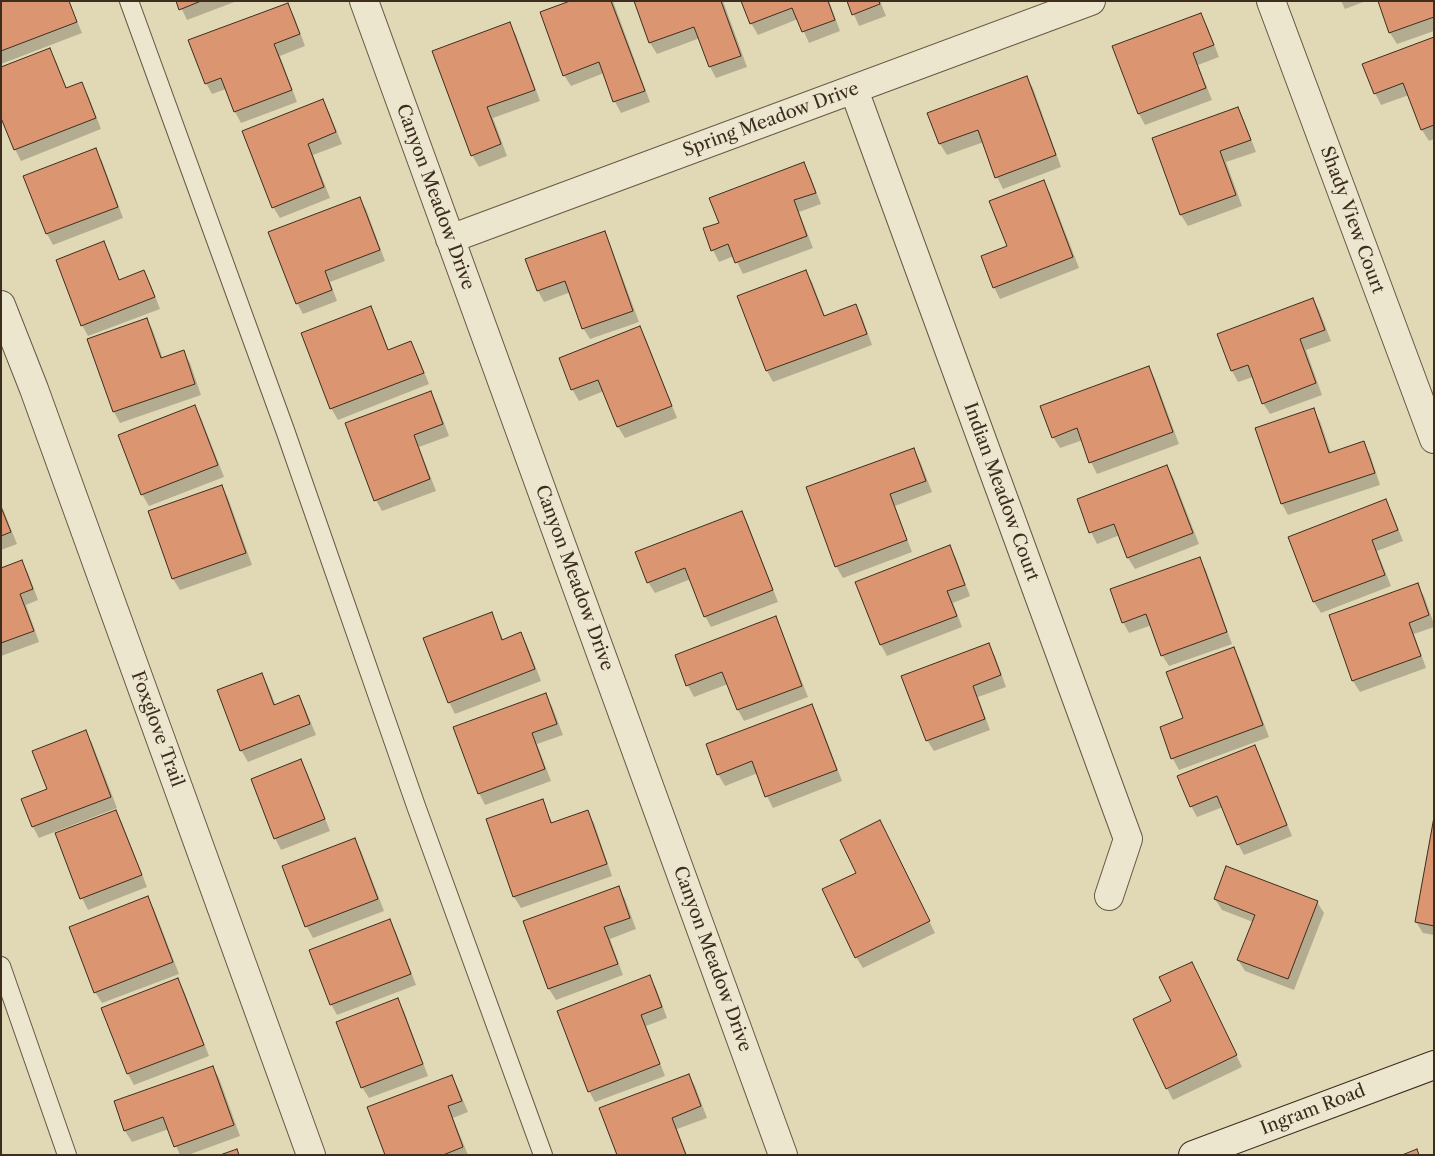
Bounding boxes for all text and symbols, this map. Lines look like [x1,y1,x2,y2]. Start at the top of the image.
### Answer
street label: Spring Meadow Drive [680,78,862,162]
street label: Canyon Meadow Drive [391,101,479,293]
street label: Shady View Court [1315,143,1389,297]
street label: Indian Meadow Court [959,400,1043,584]
street label: Canyon Meadow Drive [530,482,618,674]
street label: Foxglove Trail [126,668,188,790]
street label: Canyon Meadow Drive [668,863,756,1055]
street label: Ingram Road [1258,1080,1368,1140]

